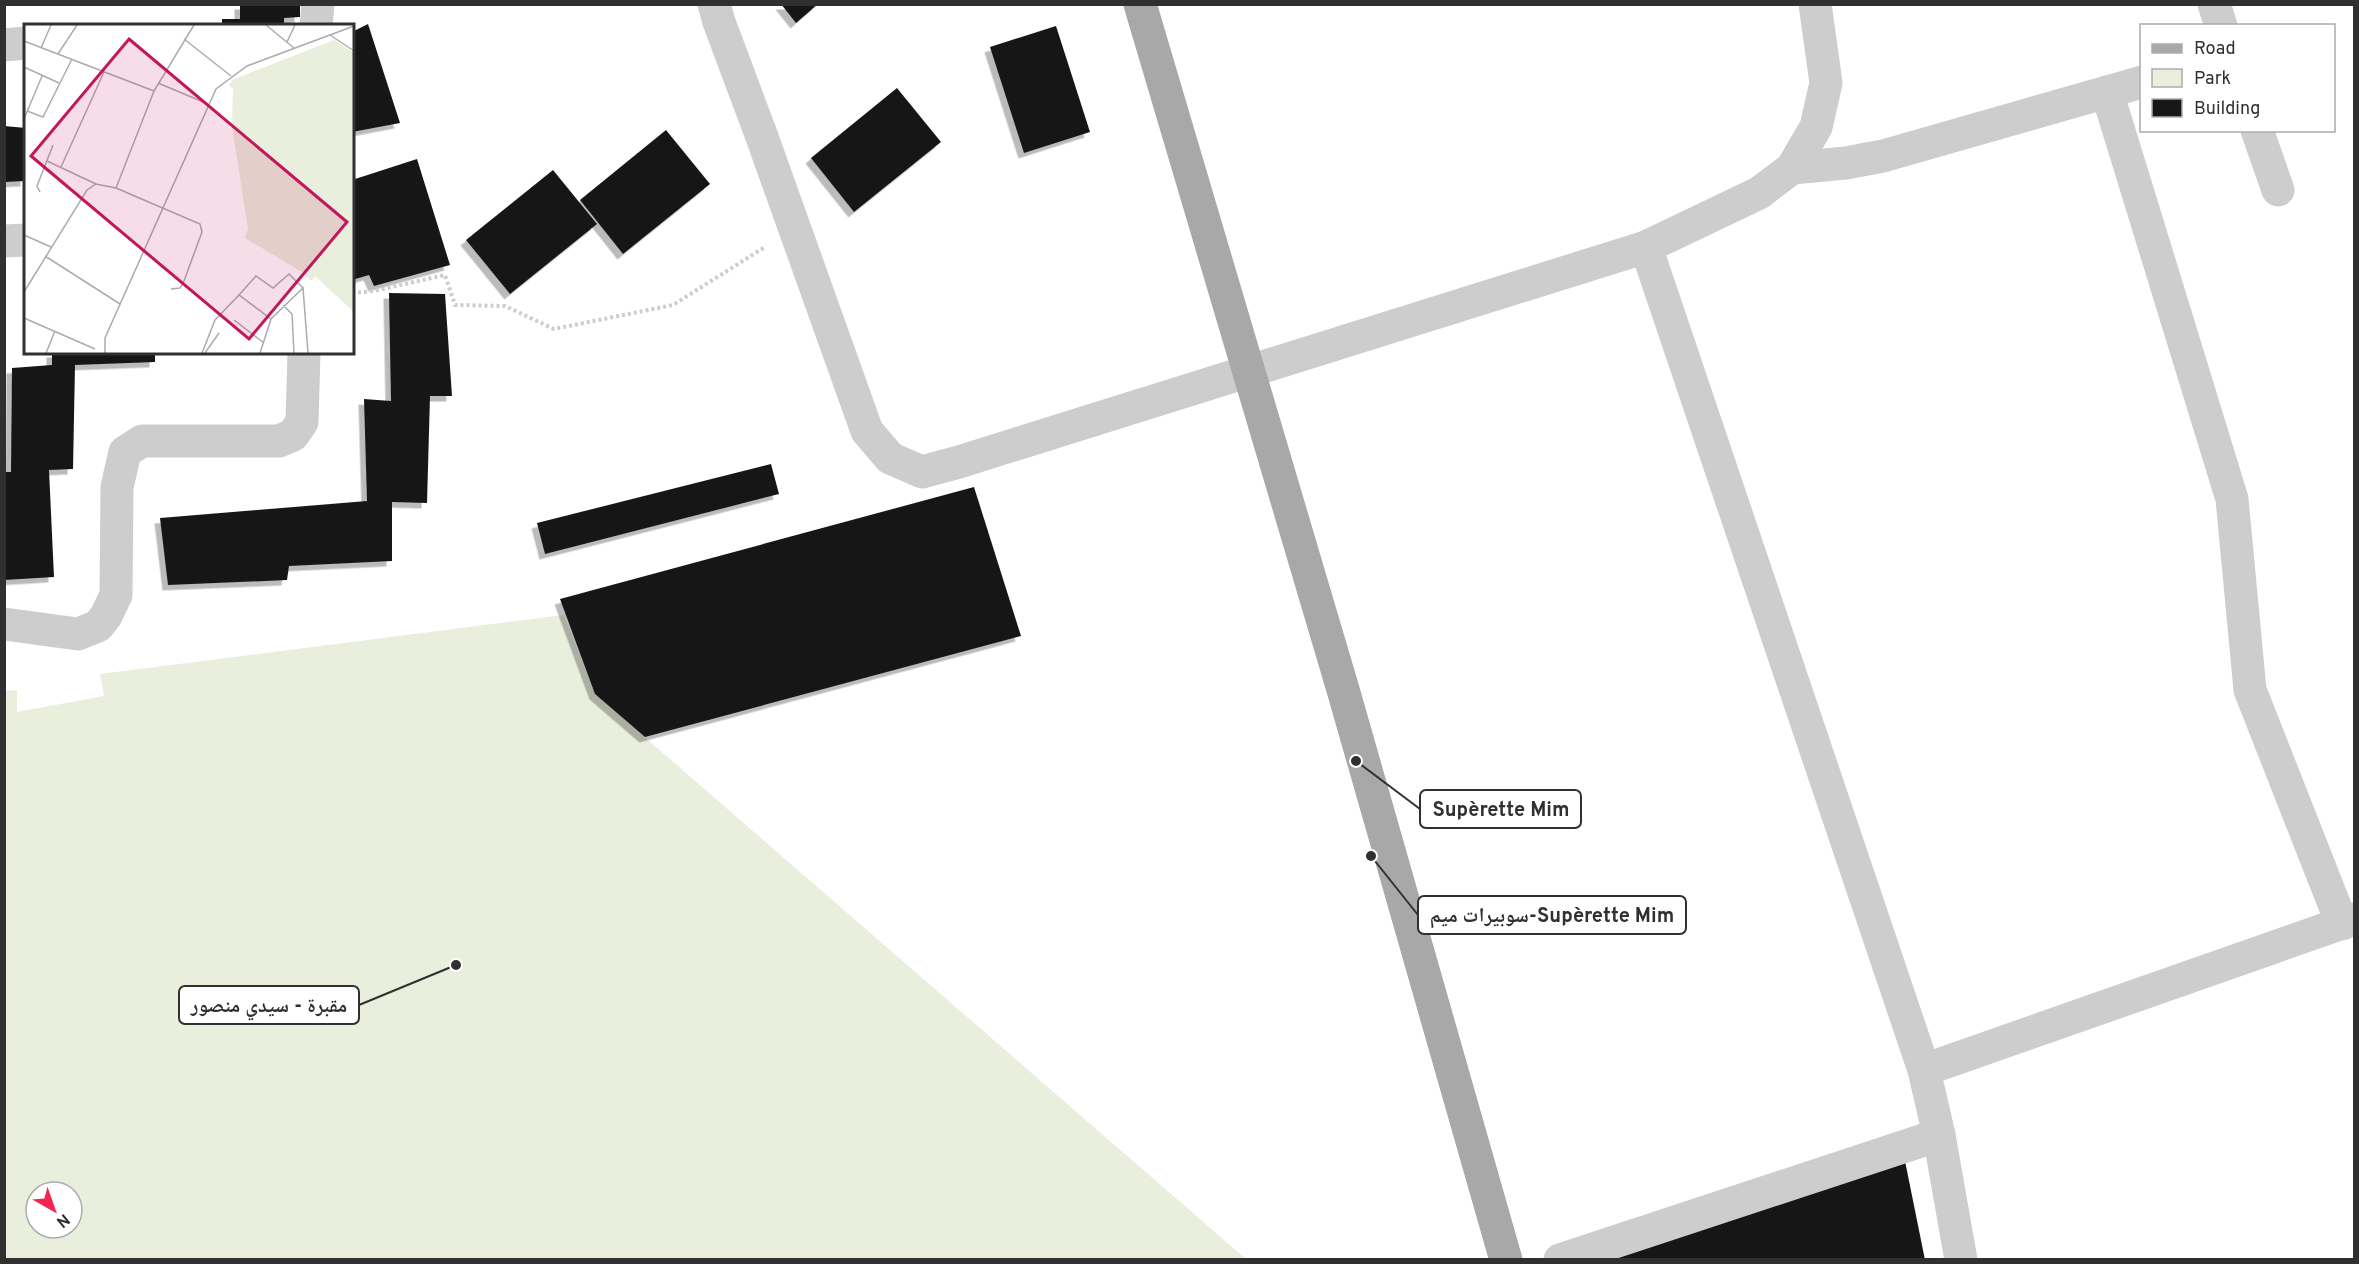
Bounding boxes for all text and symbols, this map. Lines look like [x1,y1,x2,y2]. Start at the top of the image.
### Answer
inset map [24,24,354,354]
legend [2140,24,2335,132]
text: Road [2194,38,2236,61]
text: Park [2194,68,2231,91]
text: Building [2194,98,2260,121]
callout: Supèrette Mim [1420,790,1581,828]
text: Supèrette Mim [1432,798,1570,824]
callout: سوبيرات ميم-Supèrette Mim [1418,896,1686,934]
text: سوبيرات ميم-Supèrette Mim [1430,904,1674,930]
callout: مقبرة - سيدي منصور [179,986,359,1024]
text: مقبرة - سيدي منصور [190,994,347,1021]
north arrow [24,1180,84,1240]
text: N [52,1209,73,1231]

